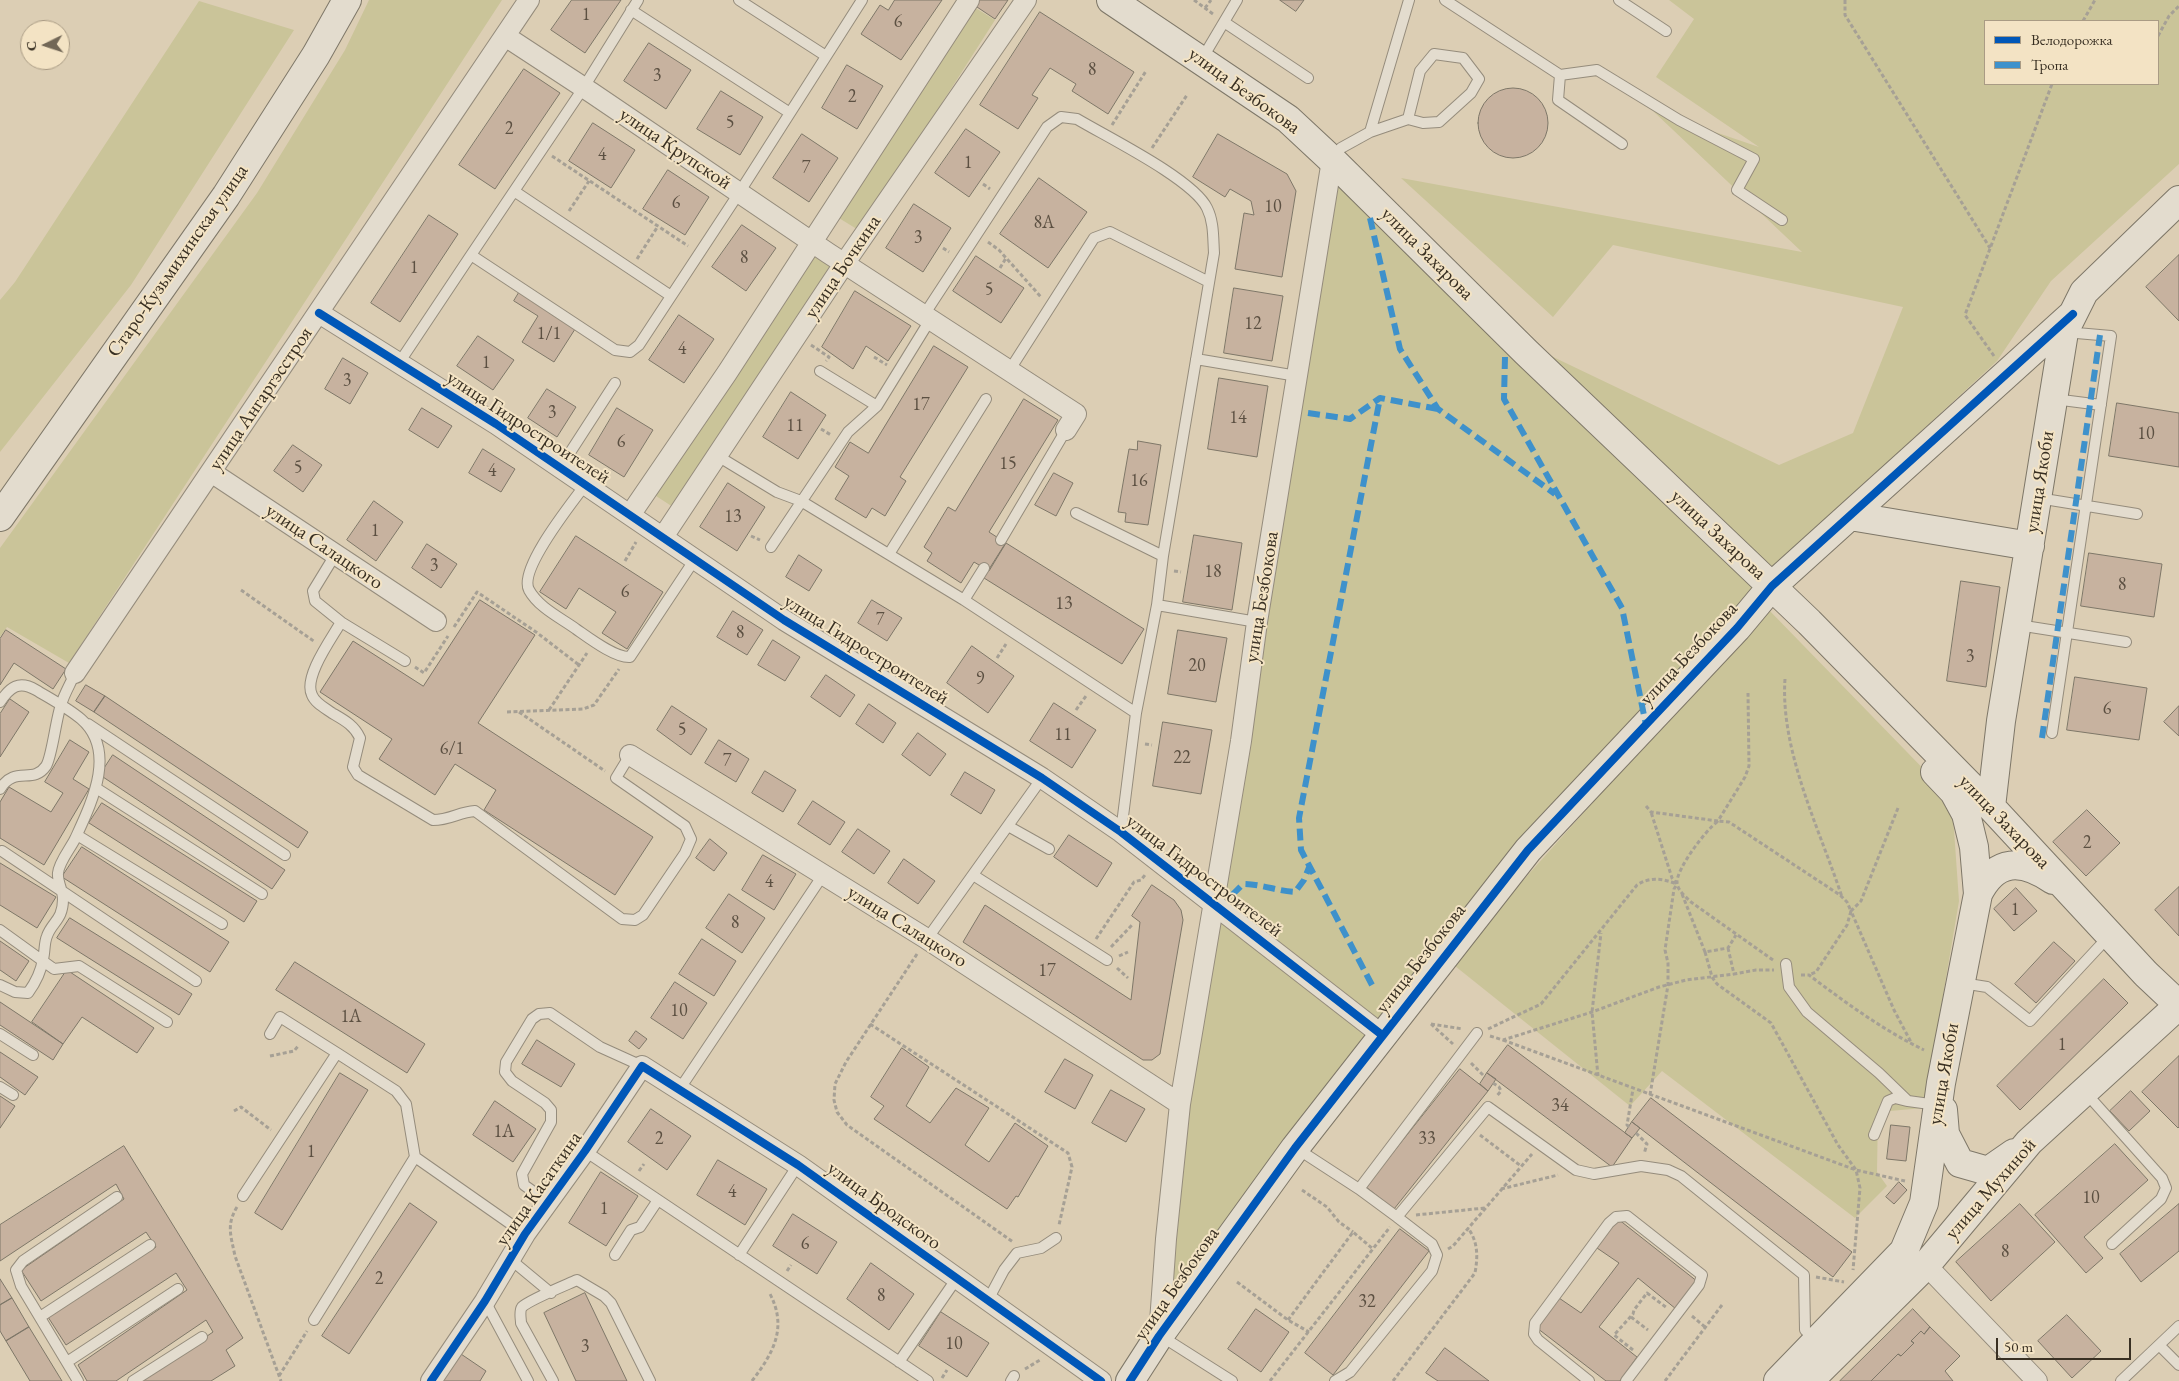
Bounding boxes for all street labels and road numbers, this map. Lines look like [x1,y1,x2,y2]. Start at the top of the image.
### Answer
street label: улица Безбокова [1183,42,1305,140]
street label: улица Крупской [614,103,736,195]
street label: Старо-Кузьмихинская улица [102,160,254,362]
street label: улица Захарова [1375,202,1479,306]
street label: улица Бочкина [800,211,886,323]
street label: улица Ангаргэсстроя [204,322,318,476]
street label: улица Гидростроителей [442,366,614,490]
street label: улица Якоби [2020,429,2060,535]
street label: улица Захарова [1665,485,1771,585]
street label: улица Салацкого [261,499,387,595]
street label: улица Безбокова [1240,530,1284,664]
street label: улица Гидростроителей [779,589,953,711]
street label: улица Безбокова [1635,597,1743,711]
street label: улица Захарова [1953,770,2055,874]
street label: улица Гидростроителей [1121,809,1287,943]
street label: улица Салацкого [843,881,971,973]
street label: улица Безбокова [1371,899,1471,1019]
street label: улица Якоби [1923,1021,1965,1127]
street label: улица Касаткина [491,1127,587,1251]
street label: улица Мухиной [1940,1133,2042,1245]
street label: улица Бродского [822,1157,946,1255]
street label: улица Безбокова [1129,1223,1225,1345]

